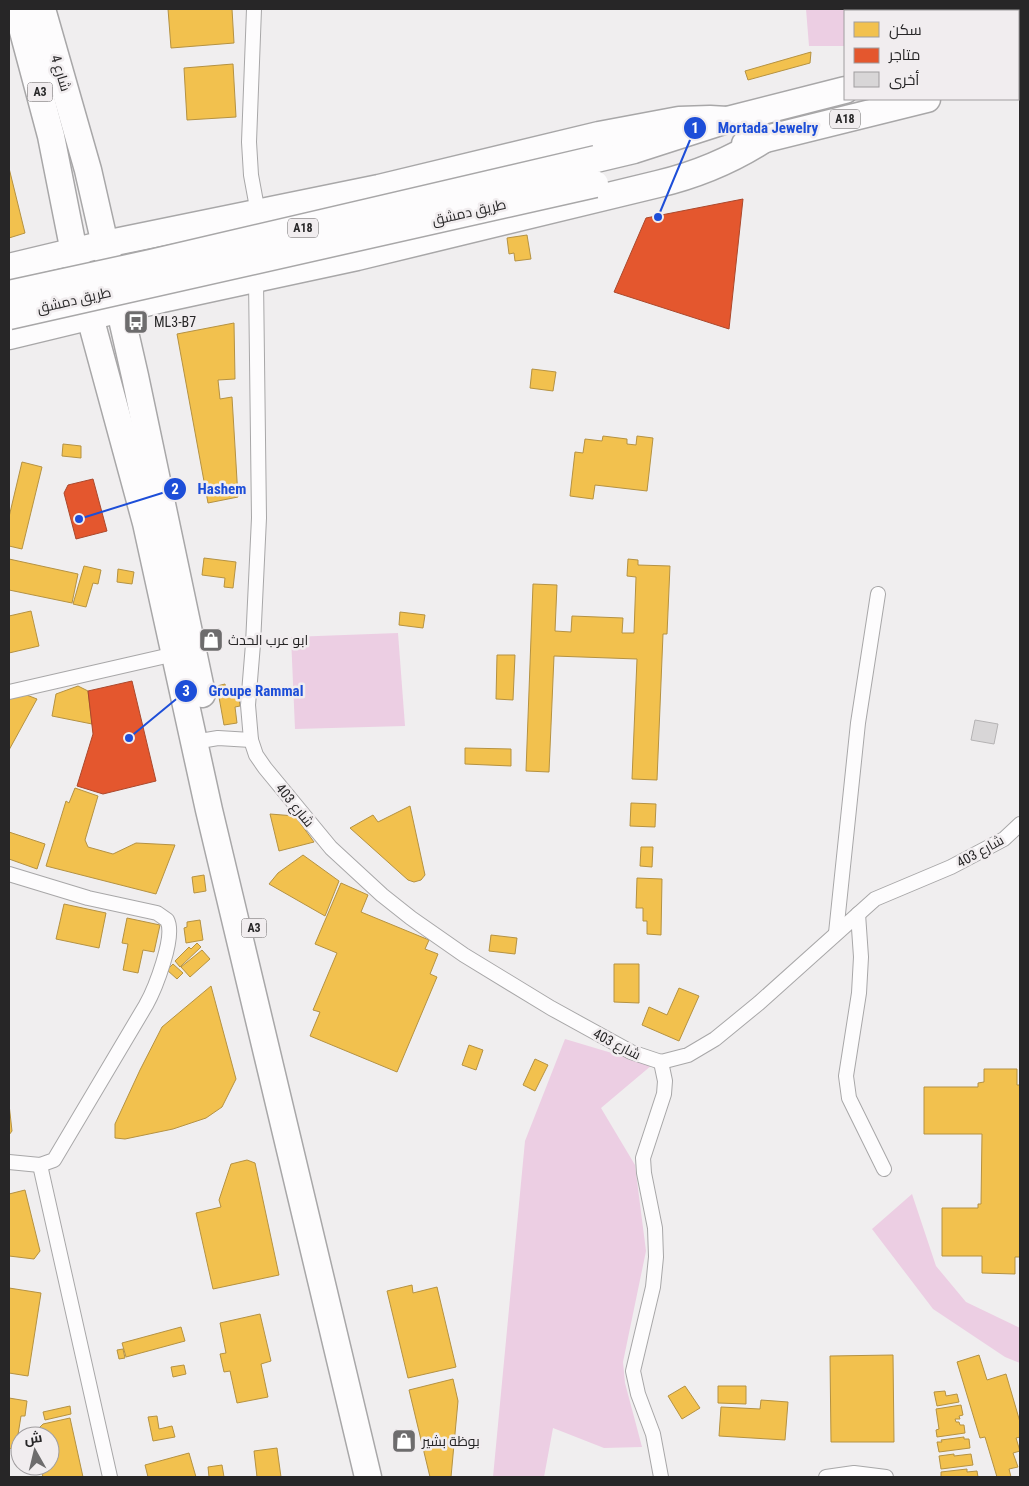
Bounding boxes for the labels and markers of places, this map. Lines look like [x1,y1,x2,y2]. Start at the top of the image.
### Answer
callout: Mortada Jewelry [683,113,828,143]
bus stop icon: ML3-B7 [123,309,149,335]
place label: ML3-B7 [154,314,196,330]
callout: Hashem [162,474,256,504]
shop icon: ابو عرب الحدث [198,627,224,653]
place label: ابو عرب الحدث [228,632,308,648]
callout: Groupe Rammal [174,676,314,706]
shop icon: بوظة بشير [391,1428,417,1454]
place label: بوظة بشير [421,1433,480,1449]

